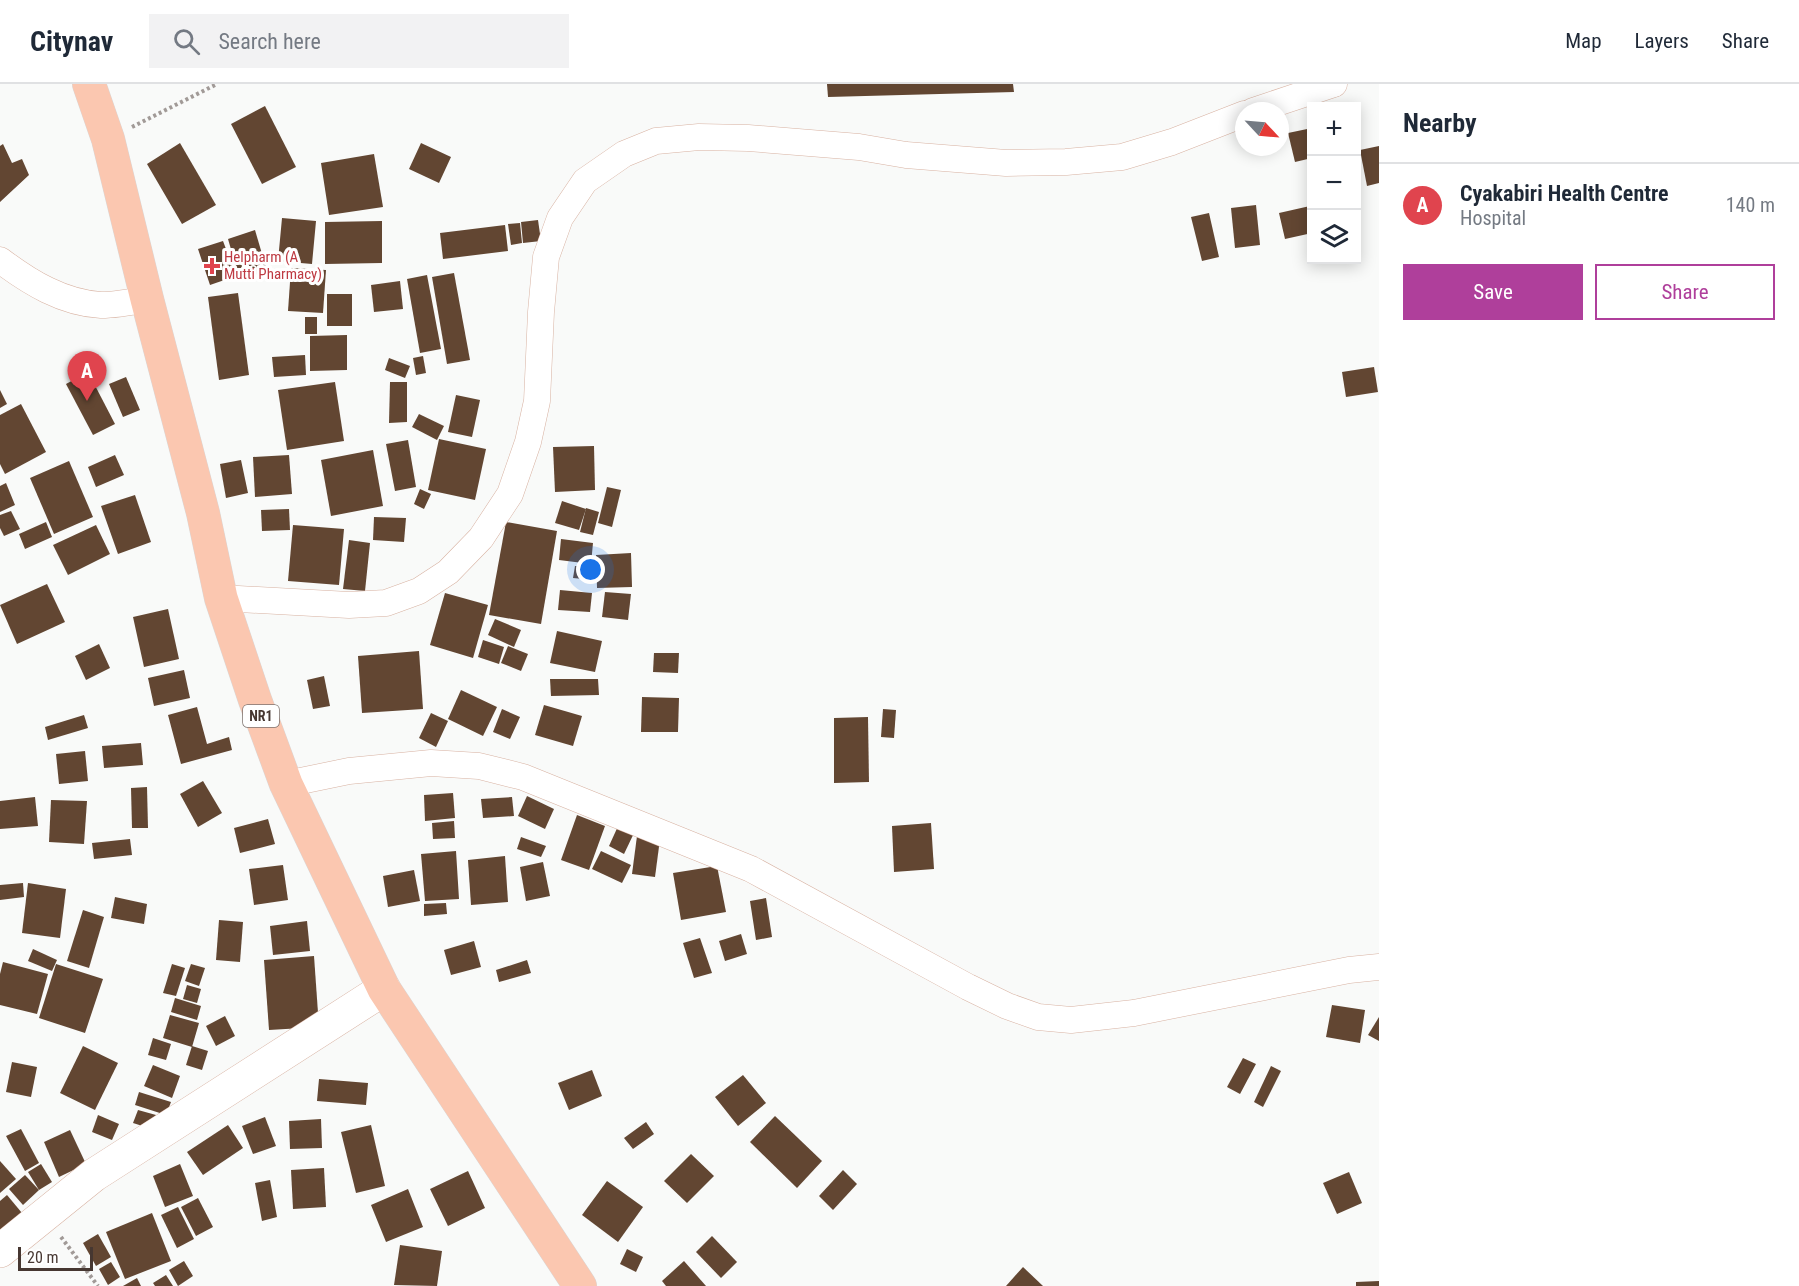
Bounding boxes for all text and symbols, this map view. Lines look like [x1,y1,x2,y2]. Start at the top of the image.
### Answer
search box [149,14,569,68]
text: Citynav [30,25,113,58]
icon: search [170,25,203,58]
text: Search here [218,29,321,54]
text: Map [1565,29,1602,53]
text: Layers [1635,29,1689,53]
text: Share [1722,29,1769,53]
north arrow [1235,102,1289,156]
map controls [1307,102,1361,264]
button: + [1307,102,1361,156]
text: Nearby [1403,108,1477,138]
button: − [1307,156,1361,210]
text: Cyakabiri Health Centre [1460,181,1669,206]
text: A [1417,193,1428,217]
text: 140 m [1726,193,1775,217]
text: Hospital [1460,206,1526,230]
button: layers [1307,210,1361,264]
place label: Helpharm (A Mutti Pharmacy) [224,248,322,283]
marker: Helpharm (A Mutti Pharmacy) [205,259,219,273]
button: Save [1403,264,1583,320]
button: Share [1595,264,1775,320]
pin: A [68,352,106,401]
your location [576,555,605,584]
road number: NR1 [243,705,279,727]
scale bar [18,1244,93,1272]
text: 20 m [27,1248,59,1267]

